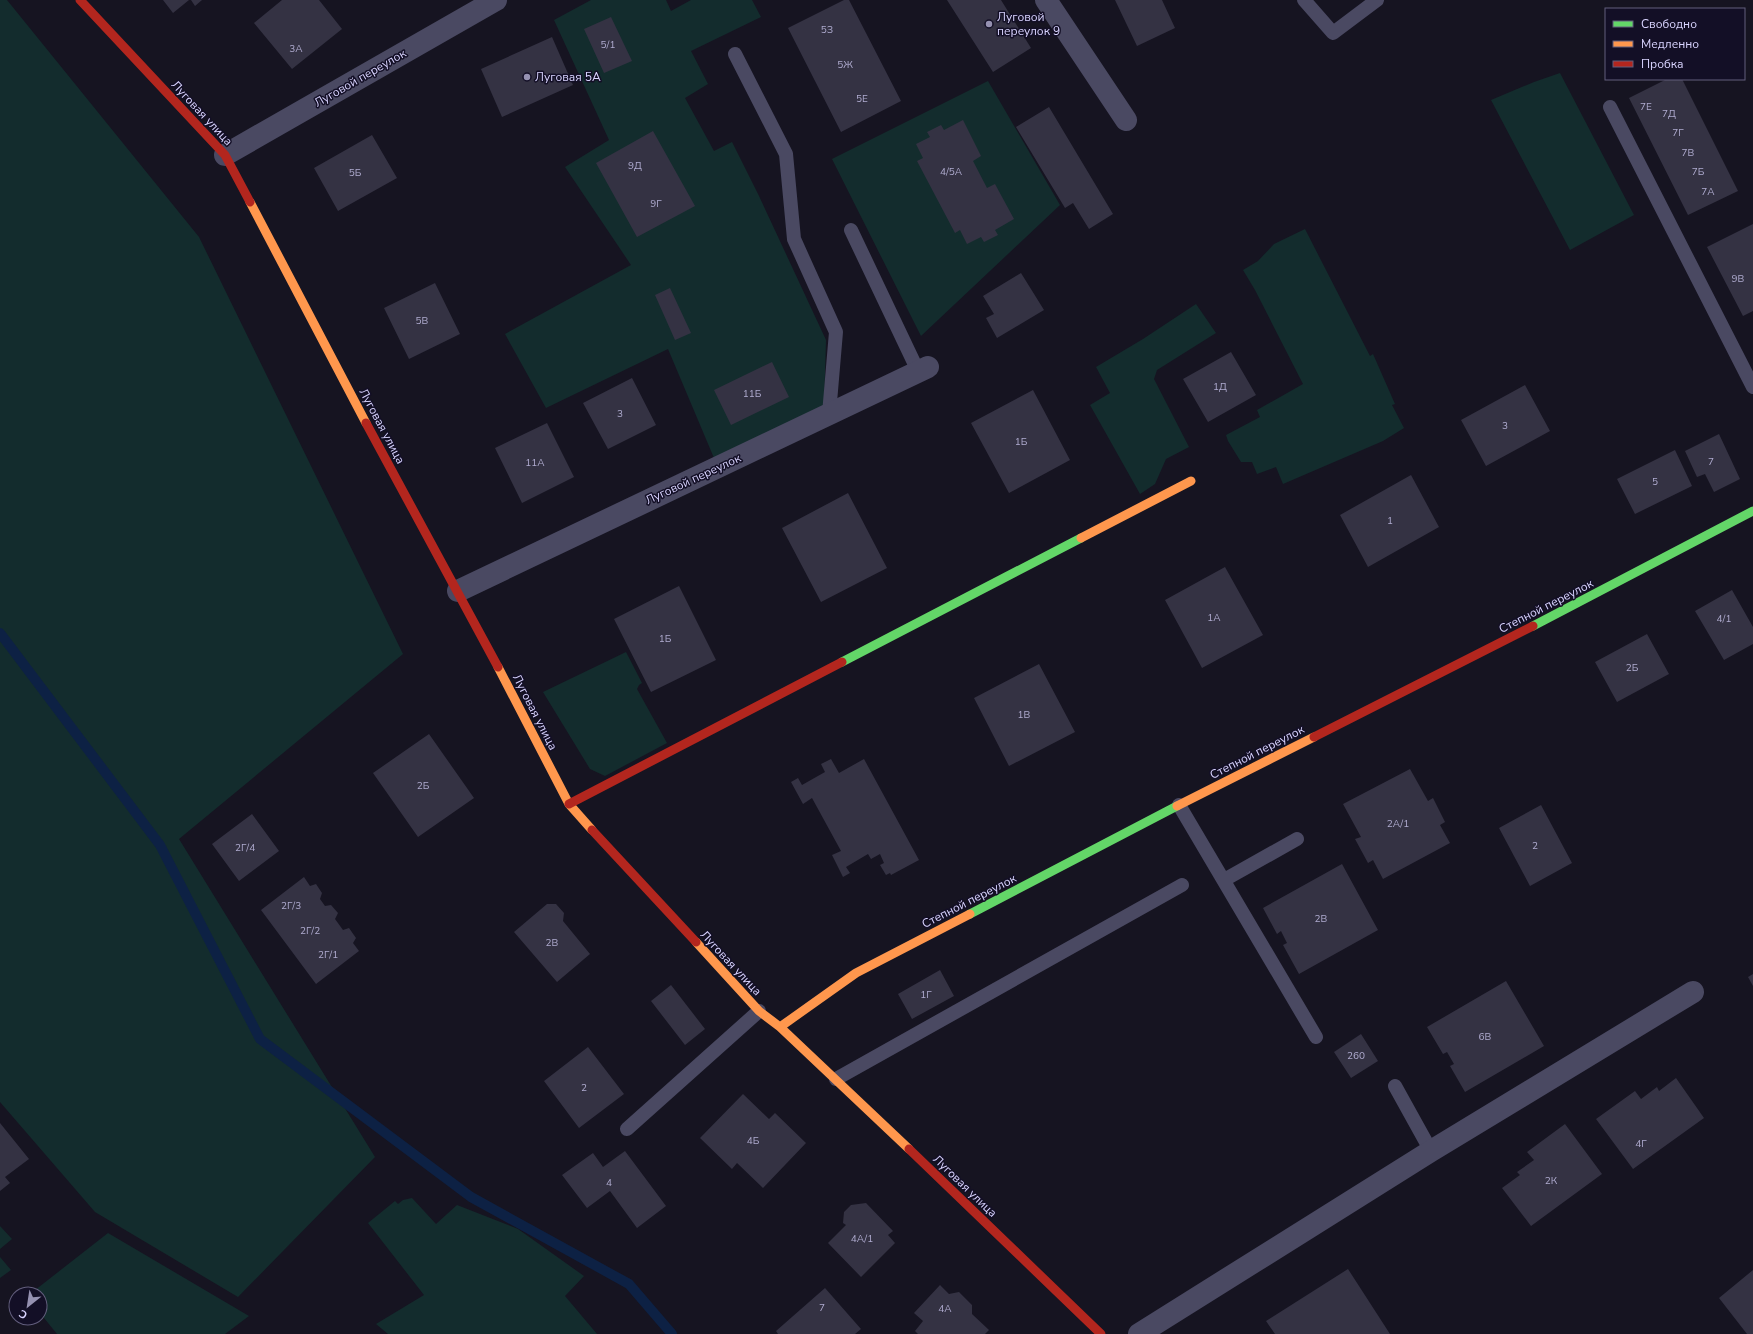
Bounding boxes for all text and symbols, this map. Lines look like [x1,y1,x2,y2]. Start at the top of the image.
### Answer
legend [1605,8,1745,80]
place label: Луговой переулок 9 [997,9,1060,39]
text: Свободно [1641,16,1697,32]
marker: Луговой переулок 9 [984,19,994,29]
house number: 5З [821,23,833,37]
text: Медленно [1641,36,1699,52]
house number: 5/1 [601,38,615,52]
house number: 3А [289,42,303,56]
street label: Луговой переулок [311,45,409,111]
text: Пробка [1641,56,1684,72]
house number: 5Ж [837,58,853,72]
place label: Луговая 5А [535,69,601,85]
marker: Луговая 5А [522,72,532,82]
street label: Луговая улица [168,77,236,149]
house number: 5Е [856,92,868,106]
house number: 7Е [1640,100,1652,114]
house number: 7Д [1662,107,1676,121]
house number: 7Г [1672,126,1684,140]
house number: 7В [1682,146,1695,160]
house number: 9Д [628,159,642,173]
house number: 4/5А [940,165,963,179]
house number: 7Б [1692,165,1705,179]
house number: 5Б [349,166,362,180]
house number: 7А [1701,185,1715,199]
house number: 9Г [650,197,662,211]
house number: 9В [1732,272,1745,286]
house number: 5В [416,314,429,328]
house number: 1Д [1213,380,1227,394]
street label: Луговая улица [355,385,409,467]
house number: 11Б [743,387,762,401]
house number: 3 [617,407,623,421]
house number: 3 [1502,419,1508,433]
house number: 1Б [1015,435,1028,449]
street label: Луговой переулок [643,450,744,508]
house number: 7 [1708,455,1714,469]
house number: 11А [525,456,545,470]
house number: 5 [1652,475,1658,489]
house number: 1 [1387,514,1393,528]
street label: Степной переулок [1496,575,1596,637]
house number: 1А [1207,611,1221,625]
house number: 4/1 [1717,612,1731,626]
house number: 1Б [659,632,672,646]
house number: 2Б [1626,661,1639,675]
street label: Луговая улица [509,671,561,753]
house number: 1В [1018,708,1031,722]
street label: Степной переулок [1207,721,1307,783]
house number: 2Б [417,779,430,793]
house number: 2А/1 [1387,817,1409,831]
house number: 2 [1532,839,1538,853]
house number: 2Г/4 [235,841,255,855]
street label: Степной переулок [919,870,1019,932]
house number: 2Г/3 [281,899,301,913]
house number: 2В [1315,912,1328,926]
house number: 2Г/2 [300,924,320,938]
street label: Луговая улица [697,927,765,999]
house number: 2В [546,936,559,950]
house number: 2Г/1 [318,948,338,962]
house number: 1Г [920,988,932,1002]
house number: 6В [1479,1030,1492,1044]
house number: 260 [1347,1049,1365,1063]
house number: 2 [581,1081,587,1095]
house number: 4Б [747,1134,760,1148]
house number: 4Г [1635,1137,1647,1151]
street label: Луговая улица [930,1151,1000,1221]
house number: 2К [1545,1174,1558,1188]
house number: 4 [606,1176,612,1190]
house number: 4А/1 [851,1232,873,1246]
north arrow [8,1286,48,1326]
house number: 7 [819,1301,825,1315]
house number: 4А [938,1302,952,1316]
text: С [16,1306,30,1323]

